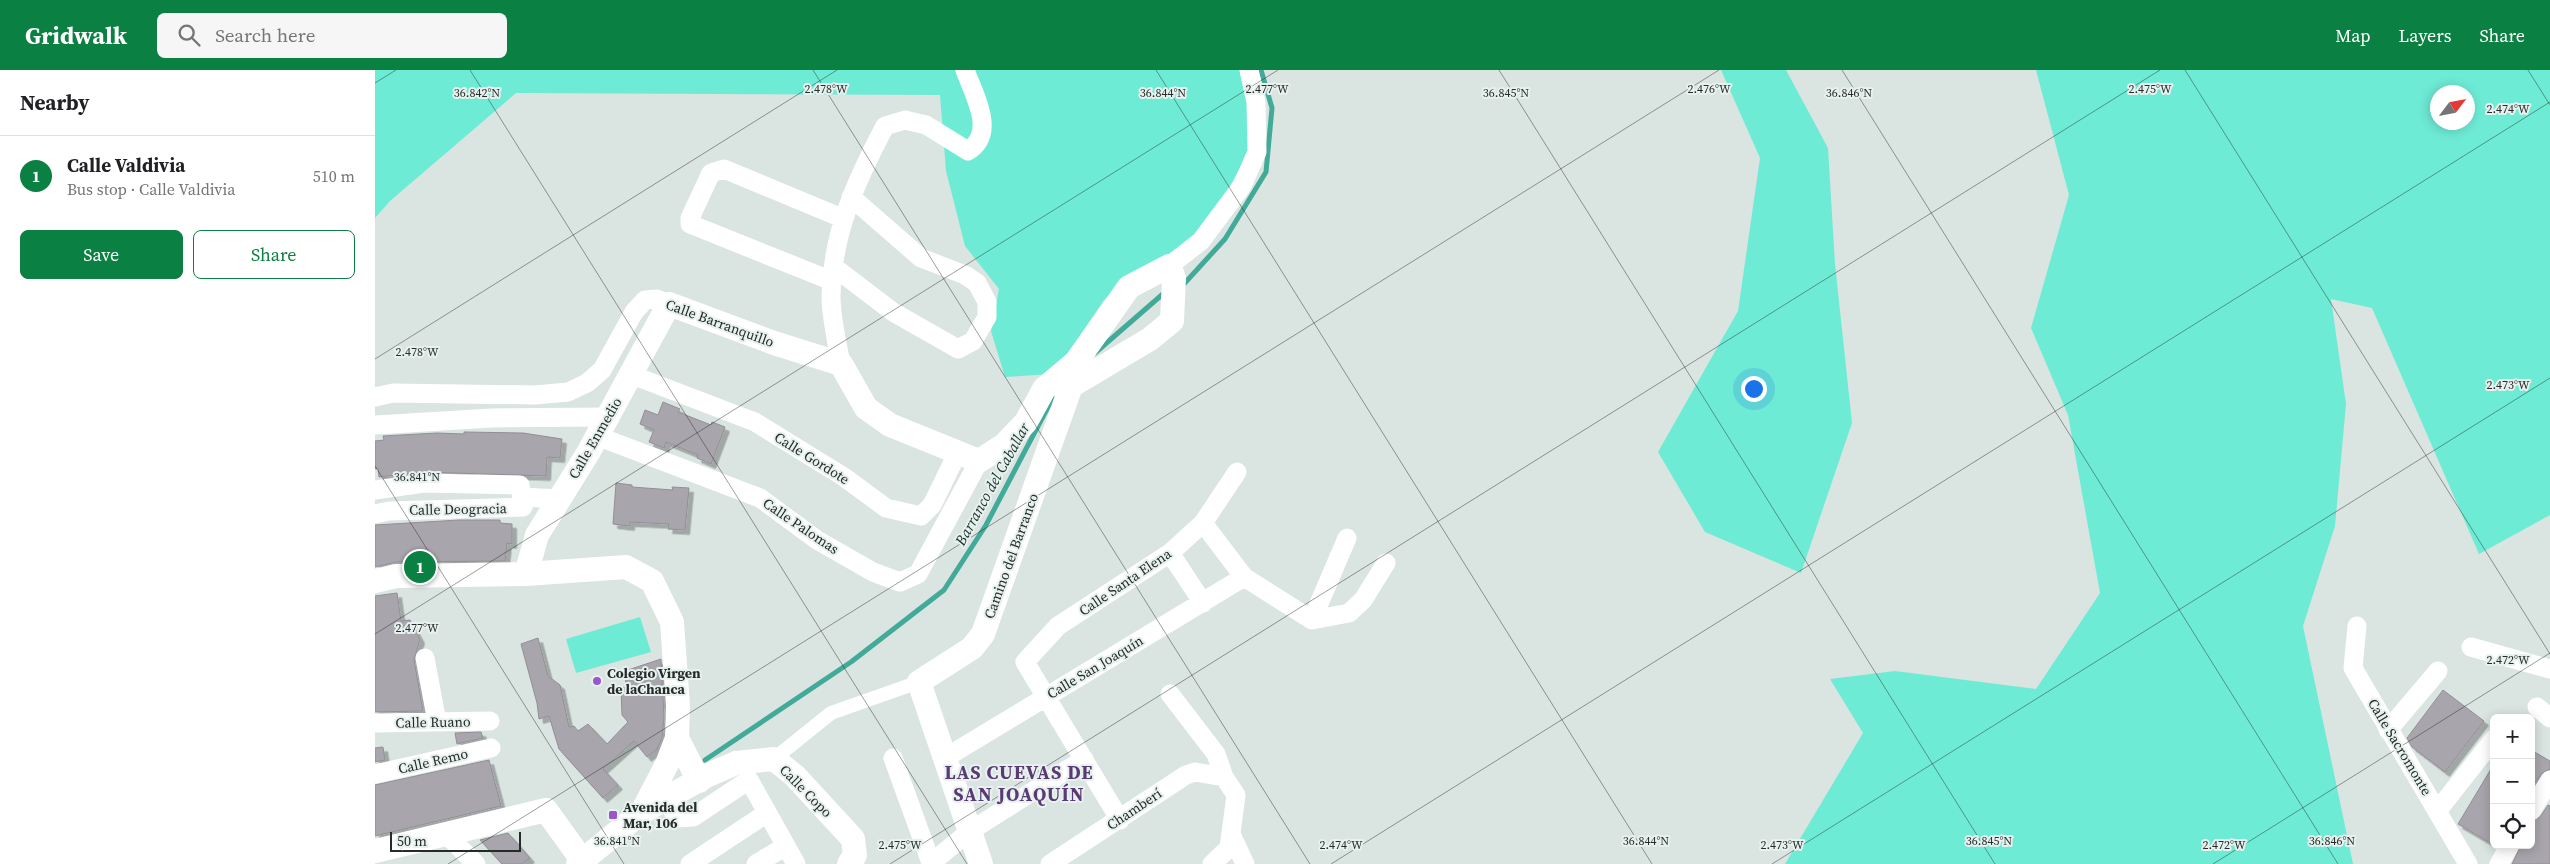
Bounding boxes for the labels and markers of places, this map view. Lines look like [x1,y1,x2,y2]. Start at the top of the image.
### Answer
pin: 1 [404,548,436,586]
place label: Colegio Virgen de laChanca [607,663,701,699]
marker: Colegio Virgen de laChanca [591,675,603,687]
place label: Avenida del Mar, 106 [623,797,698,833]
marker: Avenida del Mar, 106 [607,809,619,821]

